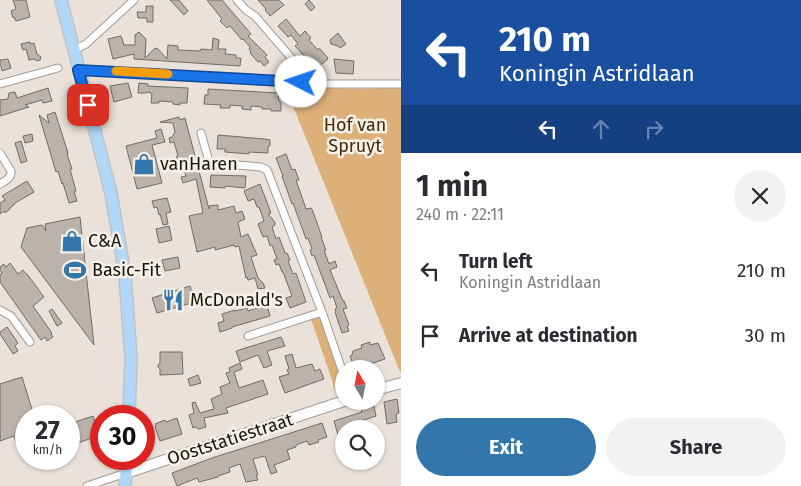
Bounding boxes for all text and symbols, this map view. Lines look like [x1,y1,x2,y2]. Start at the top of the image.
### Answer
text: 210 m [499,18,591,60]
icon: left [416,20,481,85]
position arrow [274,55,326,107]
text: Koningin Astridlaan [499,60,695,87]
pin [67,84,109,126]
icon: arrive [74,91,102,119]
park label: Hof van Spruyt [324,114,386,157]
icon: left [534,115,562,143]
icon: ahead [587,115,615,143]
icon: right [640,115,668,143]
shop icon: vanHaren [131,151,157,177]
place label: vanHaren [160,153,238,175]
text: 1 min [416,168,488,204]
button: close [734,170,786,222]
text: 240 m · 22:11 [416,205,504,224]
shop icon: C&A [59,228,85,254]
place label: C&A [88,230,122,252]
text: Turn left [459,250,533,273]
sports icon: Basic-Fit [62,257,88,283]
icon: left [416,257,444,285]
place label: Basic-Fit [92,259,161,281]
text: 210 m [737,259,786,282]
text: Koningin Astridlaan [459,273,601,292]
restaurant icon: McDonald's [160,287,186,313]
place label: McDonald's [190,289,283,311]
icon: arrive [416,322,444,350]
text: Arrive at destination [459,324,638,347]
text: 30 m [745,324,786,347]
north arrow [335,360,385,410]
map controls [335,360,385,470]
speed limit sign: 30 [90,405,155,470]
street label: Ooststatiestraat [164,408,296,470]
text: 27 [35,416,60,446]
button: Exit [416,418,596,476]
button: Share [606,418,786,476]
button: search [335,420,385,470]
text: km/h [33,443,62,457]

